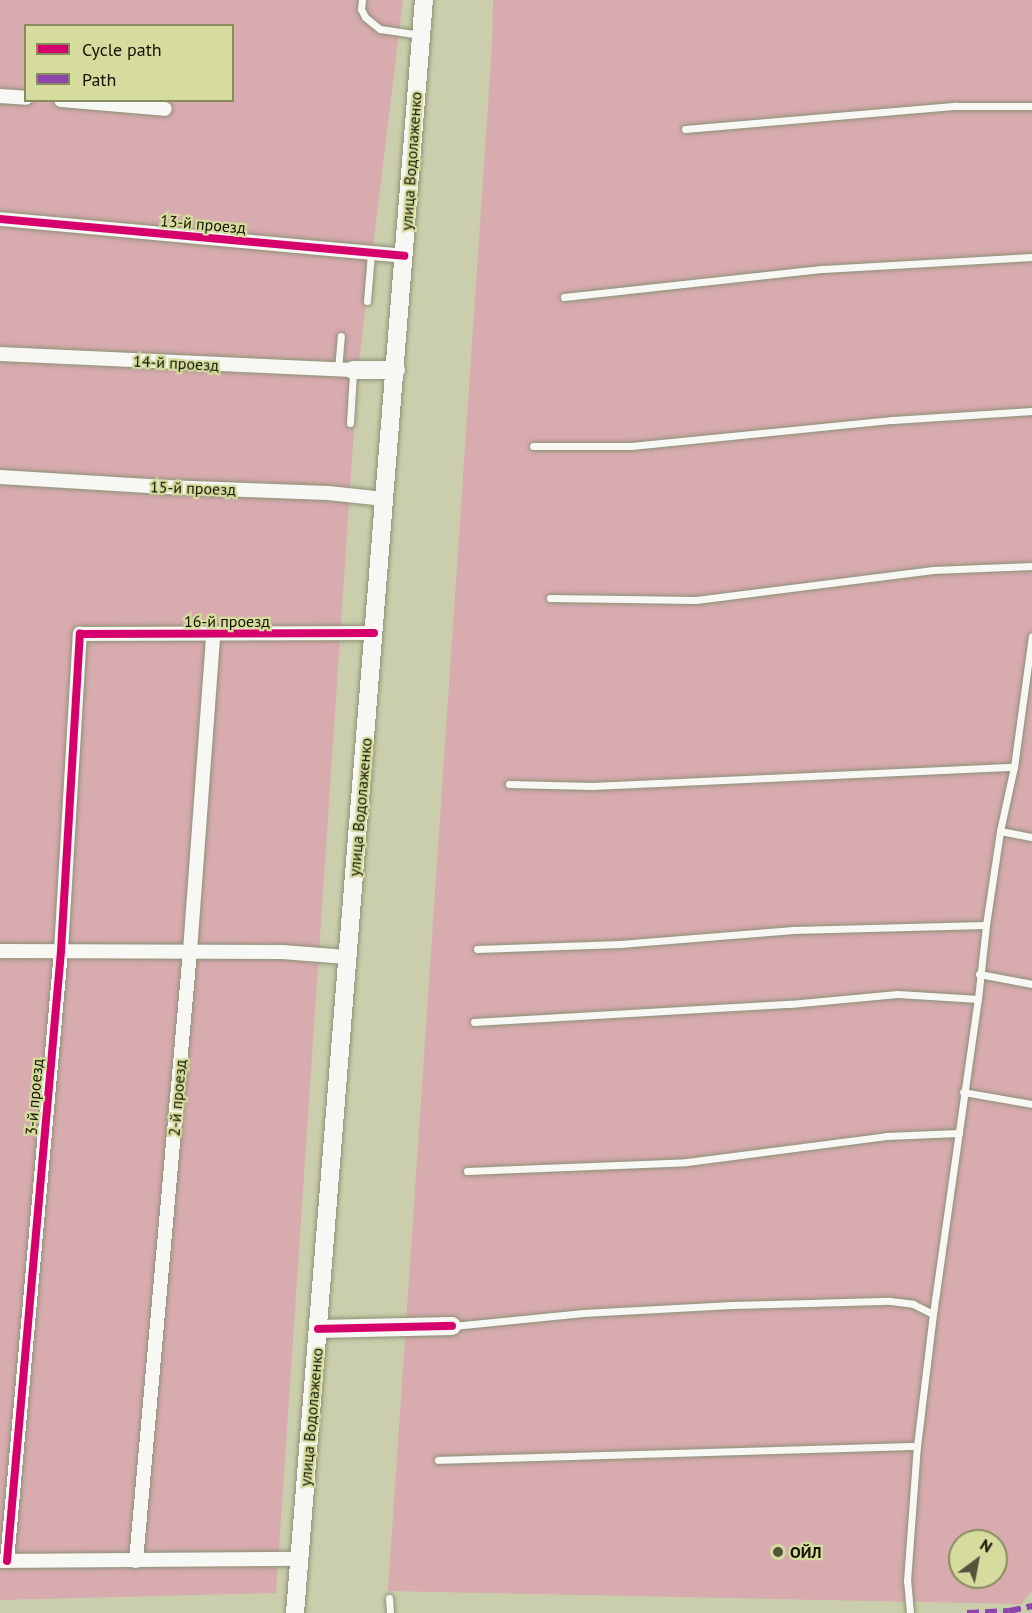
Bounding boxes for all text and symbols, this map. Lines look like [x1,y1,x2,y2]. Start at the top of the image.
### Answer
legend [24,24,234,102]
text: Cycle path [82,38,162,61]
text: Path [82,68,116,91]
street label: улица Водолаженко [397,91,425,231]
street label: 13-й проезд [159,211,247,237]
street label: 14-й проезд [133,351,219,375]
street label: 15-й проезд [150,477,236,499]
street label: 16-й проезд [184,611,270,631]
street label: улица Водолаженко [344,737,376,877]
street label: 3-й проезд [21,1058,47,1136]
street label: 2-й проезд [164,1059,190,1137]
street label: улица Водолаженко [295,1347,327,1487]
north arrow [948,1529,1008,1589]
text: N [977,1534,996,1557]
place label: ОЙЛ [790,1542,821,1562]
marker: ОЙЛ [771,1545,785,1559]

